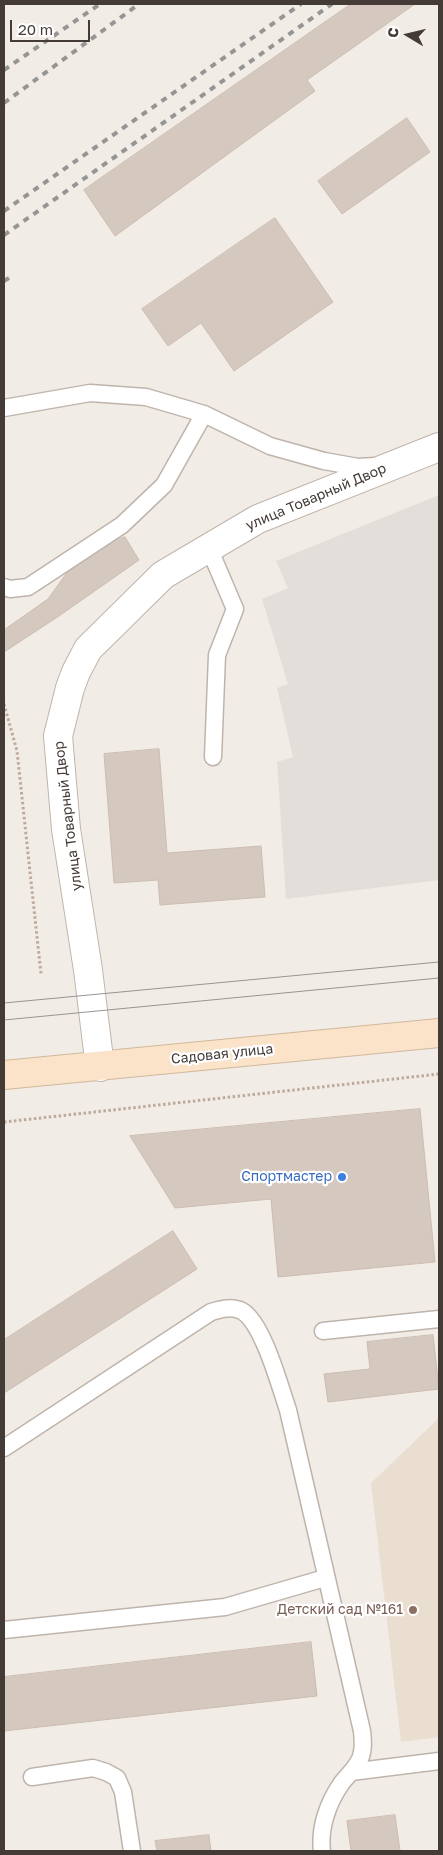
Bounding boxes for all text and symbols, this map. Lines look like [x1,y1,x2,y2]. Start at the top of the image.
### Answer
scale bar [12,10,92,42]
north arrow [383,10,433,60]
text: 20 m [18,20,53,38]
text: С [384,26,402,39]
street label: улица Товарный Двор [243,460,389,534]
street label: улица Товарный Двор [50,740,86,892]
street label: Садовая улица [170,1040,274,1068]
place label: Спортмастер [241,1169,332,1185]
marker: Спортмастер [336,1171,348,1183]
place label: Детский сад №161 [277,1602,403,1618]
marker: Детский сад №161 [407,1604,419,1616]

